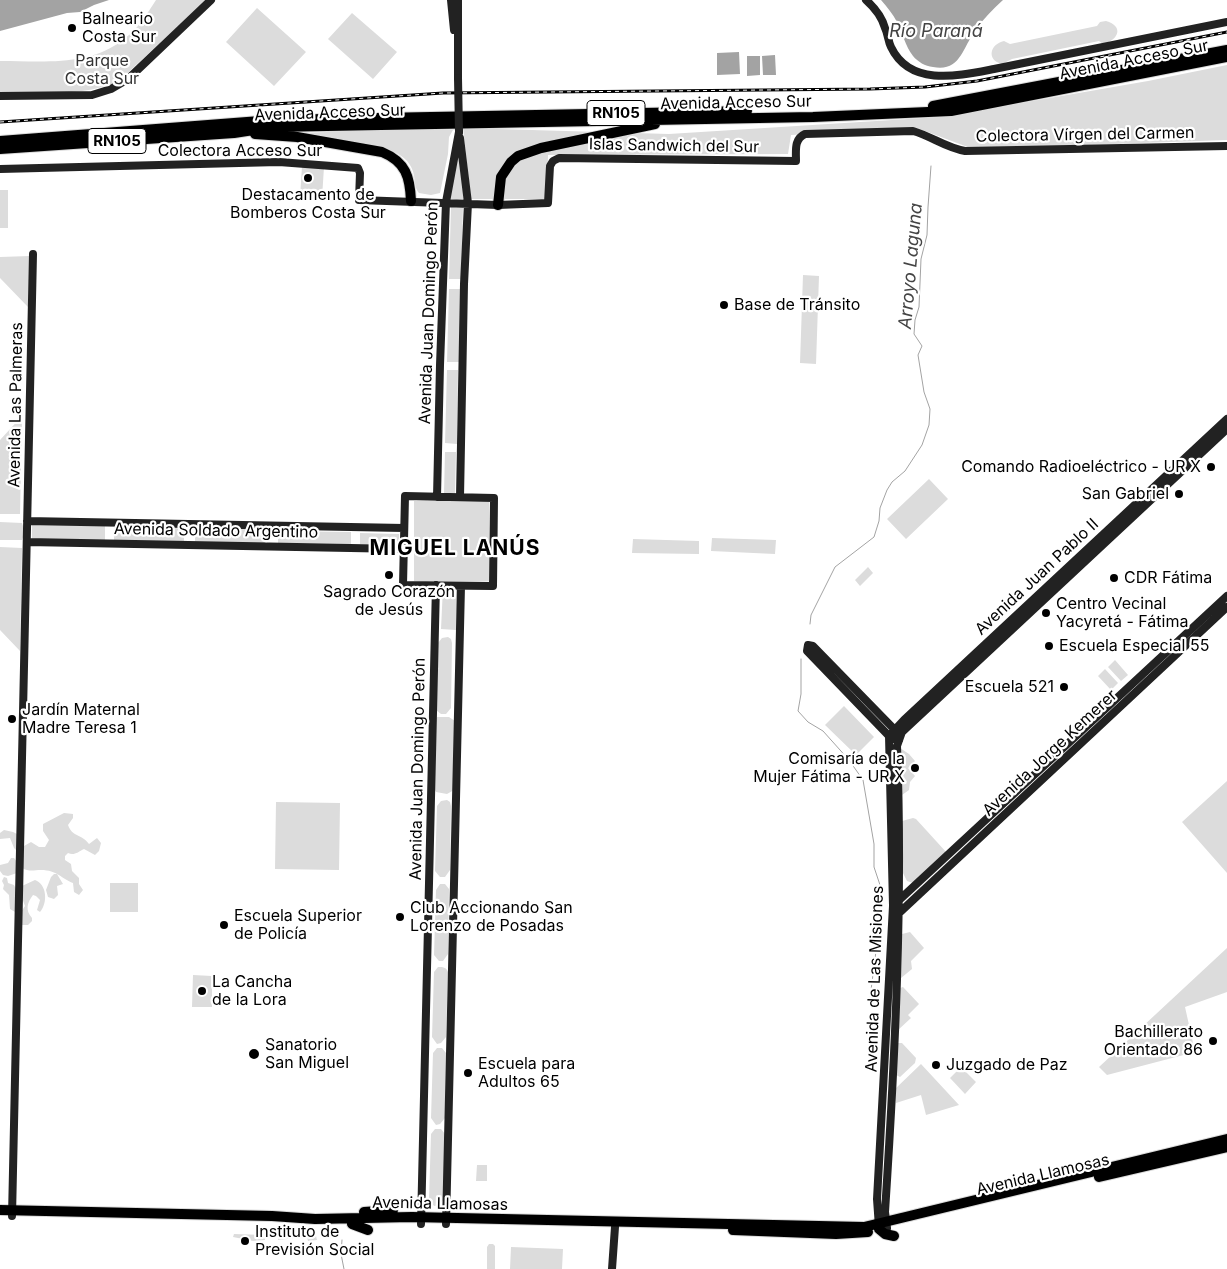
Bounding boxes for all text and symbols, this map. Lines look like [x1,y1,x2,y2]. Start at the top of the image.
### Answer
place label: Balneario Costa Sur [82,9,156,47]
water label: Río Paraná [889,21,983,43]
marker: Balneario Costa Sur [66,22,78,34]
street label: Avenida Acceso Sur [1058,36,1210,84]
park label: Parque Costa Sur [65,51,139,89]
street label: Avenida Acceso Sur [660,92,812,114]
road number: RN105 [587,100,645,126]
street label: Avenida Acceso Sur [254,101,406,125]
street label: Colectora Vírgen del Carmen [975,123,1195,147]
road number: RN105 [88,128,146,154]
street label: Islas Sandwich del Sur [589,135,759,157]
street label: Colectora Acceso Sur [158,141,322,161]
marker: Destacamento de Bomberos Costa Sur [302,172,314,184]
place label: Destacamento de Bomberos Costa Sur [230,185,386,223]
street label: Avenida Juan Domingo Perón [416,201,442,425]
water label: Arroyo Laguna [895,202,927,330]
place label: Base de Tránsito [734,295,860,315]
marker: Base de Tránsito [718,299,730,311]
street label: Avenida Las Palmeras [5,322,27,488]
place label: Comando Radioeléctrico - UR X [961,457,1201,477]
marker: Comando Radioeléctrico - UR X [1205,461,1217,473]
place label: San Gabriel [1082,484,1169,504]
marker: San Gabriel [1173,488,1185,500]
street label: Avenida Juan Pablo II [971,515,1103,639]
street label: Avenida Soldado Argentino [114,520,318,542]
district label: MIGUEL LANÚS [368,536,542,562]
place label: CDR Fátima [1124,568,1212,588]
marker: Sagrado Corazón de Jesús [383,569,395,581]
marker: CDR Fátima [1108,572,1120,584]
place label: Sagrado Corazón de Jesús [323,582,455,620]
place label: Centro Vecinal Yacyretá - Fátima [1056,594,1188,632]
marker: Centro Vecinal Yacyretá - Fátima [1040,607,1052,619]
place label: Escuela Especial 55 [1059,636,1209,656]
marker: Escuela Especial 55 [1043,640,1055,652]
street label: Avenida Juan Domingo Perón [406,657,430,881]
place label: Escuela 521 [965,677,1054,697]
marker: Escuela 521 [1058,681,1070,693]
street label: Avenida Jorge Kemerer [979,686,1121,820]
place label: Jardín Maternal Madre Teresa 1 [22,700,140,738]
marker: Jardín Maternal Madre Teresa 1 [6,713,18,725]
place label: Comisaría de la Mujer Fátima - UR X [753,749,905,787]
marker: Comisaría de la Mujer Fátima - UR X [909,762,921,774]
street label: Avenida de Las Misiones [862,885,888,1073]
place label: Club Accionando San Lorenzo de Posadas [410,898,573,936]
place label: Escuela Superior de Policía [234,906,362,944]
marker: Club Accionando San Lorenzo de Posadas [394,911,406,923]
marker: Escuela Superior de Policía [218,919,230,931]
place label: La Cancha de la Lora [212,972,292,1010]
marker: La Cancha de la Lora [196,985,208,997]
place label: Bachillerato Orientado 86 [1104,1022,1203,1060]
place label: Sanatorio San Miguel [265,1035,349,1073]
marker: Bachillerato Orientado 86 [1207,1035,1219,1047]
marker: Sanatorio San Miguel [247,1047,261,1061]
place label: Escuela para Adultos 65 [478,1054,575,1092]
place label: Juzgado de Paz [946,1055,1068,1075]
marker: Juzgado de Paz [930,1059,942,1071]
marker: Escuela para Adultos 65 [462,1067,474,1079]
street label: Avenida Llamosas [975,1150,1111,1200]
street label: Avenida Llamosas [372,1193,508,1215]
place label: Instituto de Previsión Social [255,1222,374,1260]
marker: Instituto de Previsión Social [239,1235,251,1247]

